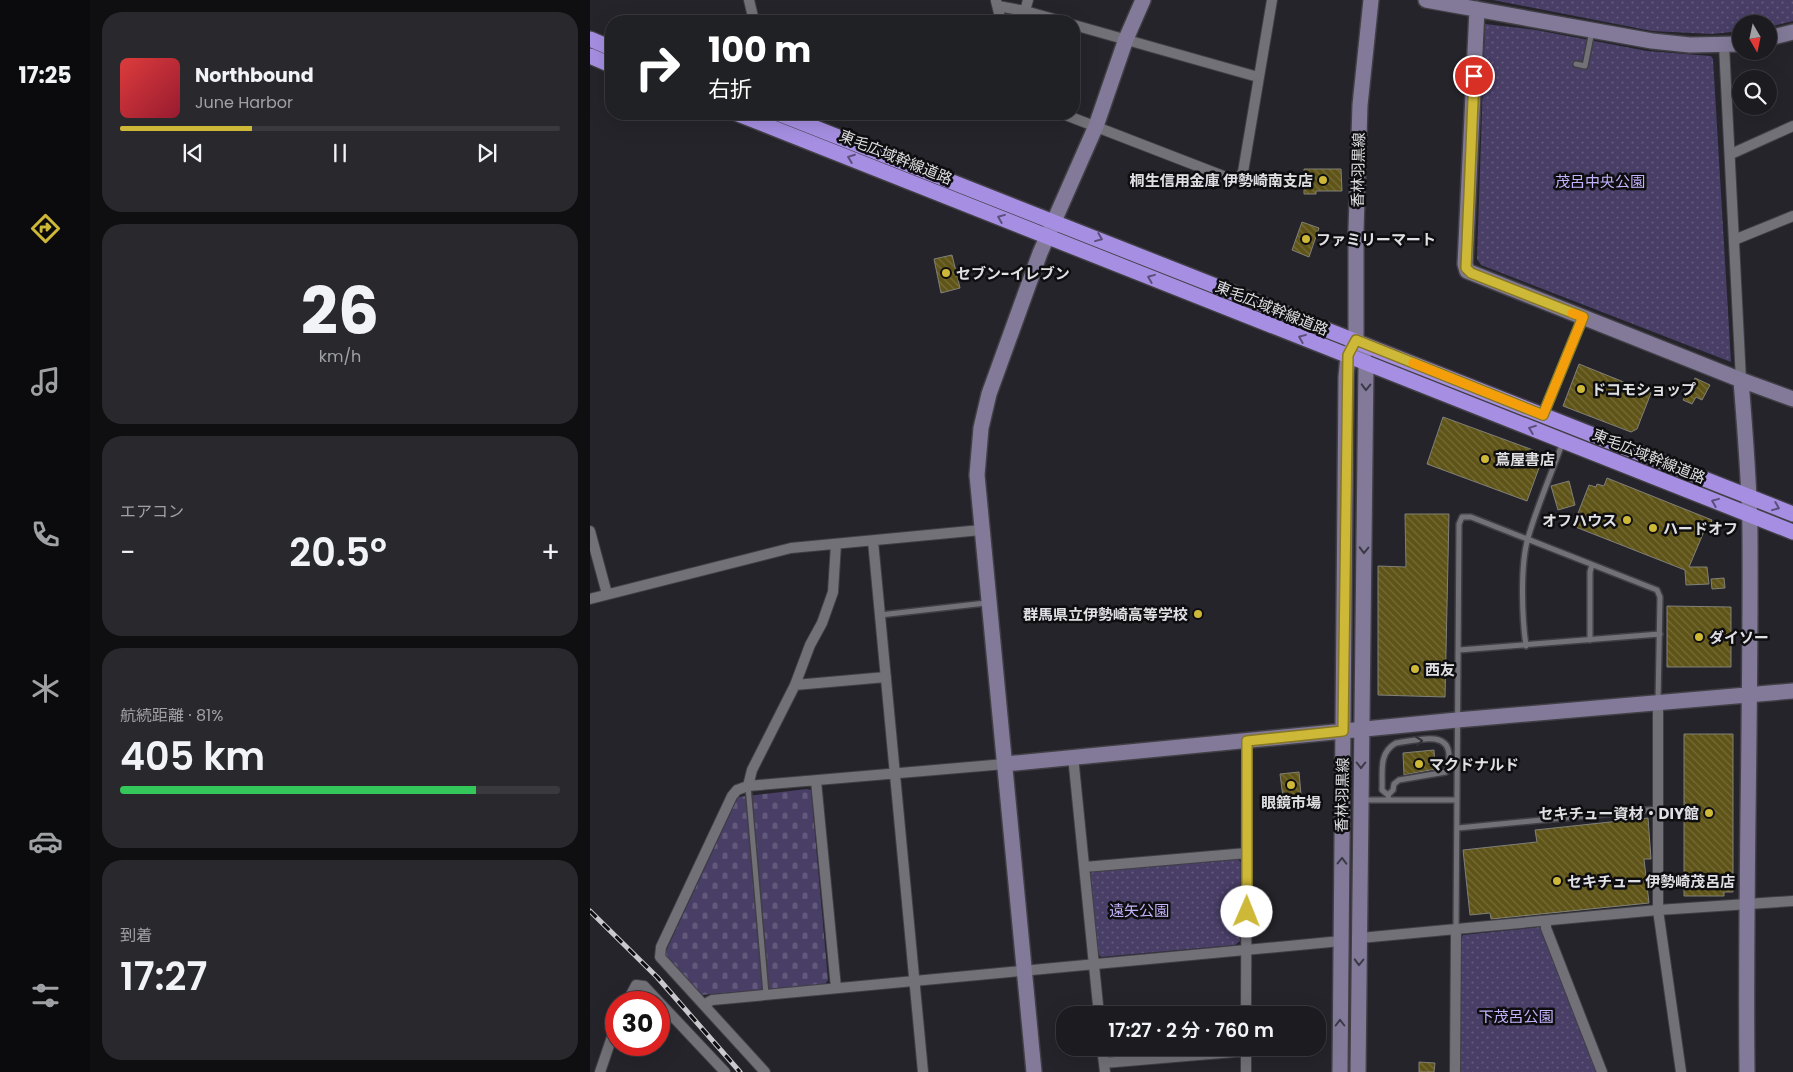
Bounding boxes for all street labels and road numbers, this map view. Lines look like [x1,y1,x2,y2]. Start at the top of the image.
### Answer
street label: 東毛広域幹線道路 [836,125,956,189]
street label: 香林羽黒線 [1347,132,1369,208]
street label: 東毛広域幹線道路 [1212,276,1332,340]
street label: 東毛広域幹線道路 [1589,424,1709,488]
street label: 香林羽黒線 [1331,757,1353,833]

